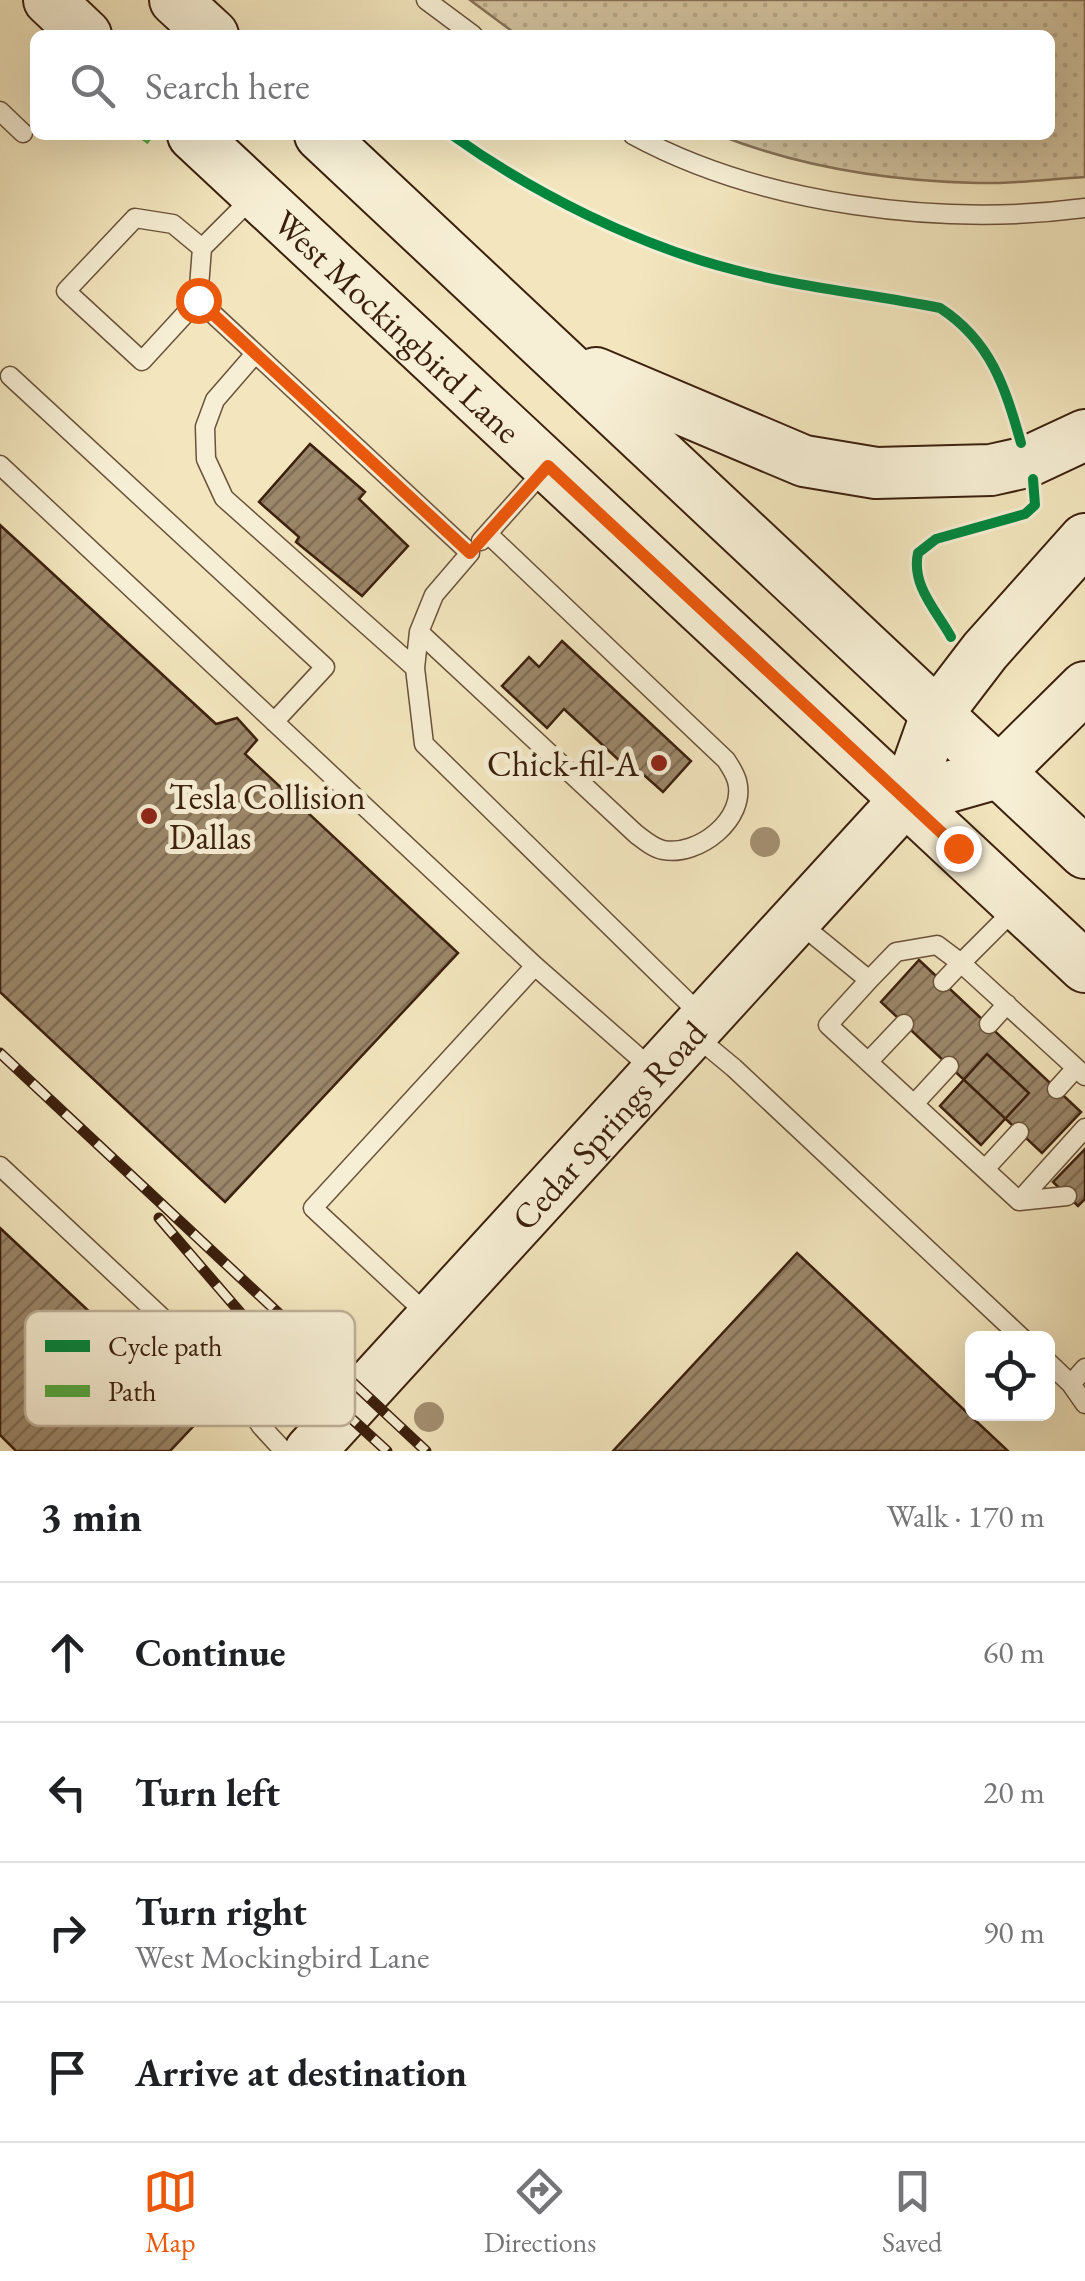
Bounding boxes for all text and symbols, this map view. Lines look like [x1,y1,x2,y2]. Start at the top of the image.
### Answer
search box [30,30,1055,140]
icon: search [65,58,120,113]
text: Search here [145,61,310,110]
street label: West Mockingbird Lane [265,200,531,452]
route start [176,278,222,324]
place label: Chick-fil-A [487,741,640,786]
marker: Chick-fil-A [648,752,670,774]
place label: Tesla Collision Dallas [169,774,366,859]
marker: Tesla Collision Dallas [138,805,160,827]
route end [936,826,982,872]
street label: Cedar Springs Road [501,1010,716,1239]
legend [25,1311,355,1426]
text: Cycle path [108,1328,222,1364]
map controls [965,1331,1055,1421]
button: locate [965,1331,1055,1421]
text: Path [108,1373,156,1409]
text: 3 min [40,1489,142,1544]
text: Walk · 170 m [887,1495,1045,1537]
icon: ahead [40,1625,95,1680]
text: Continue [135,1628,286,1677]
text: 60 m [983,1631,1045,1673]
icon: left [40,1765,95,1820]
text: Turn left [135,1768,280,1817]
text: 20 m [983,1771,1045,1813]
text: Turn right [135,1887,307,1936]
icon: right [40,1905,95,1960]
text: 90 m [983,1911,1045,1953]
text: West Mockingbird Lane [135,1936,430,1978]
icon: arrive [40,2045,95,2100]
text: Arrive at destination [135,2048,467,2097]
tab: Map [143,2164,198,2260]
tab: Directions [484,2164,596,2260]
tab: Saved [882,2164,942,2260]

